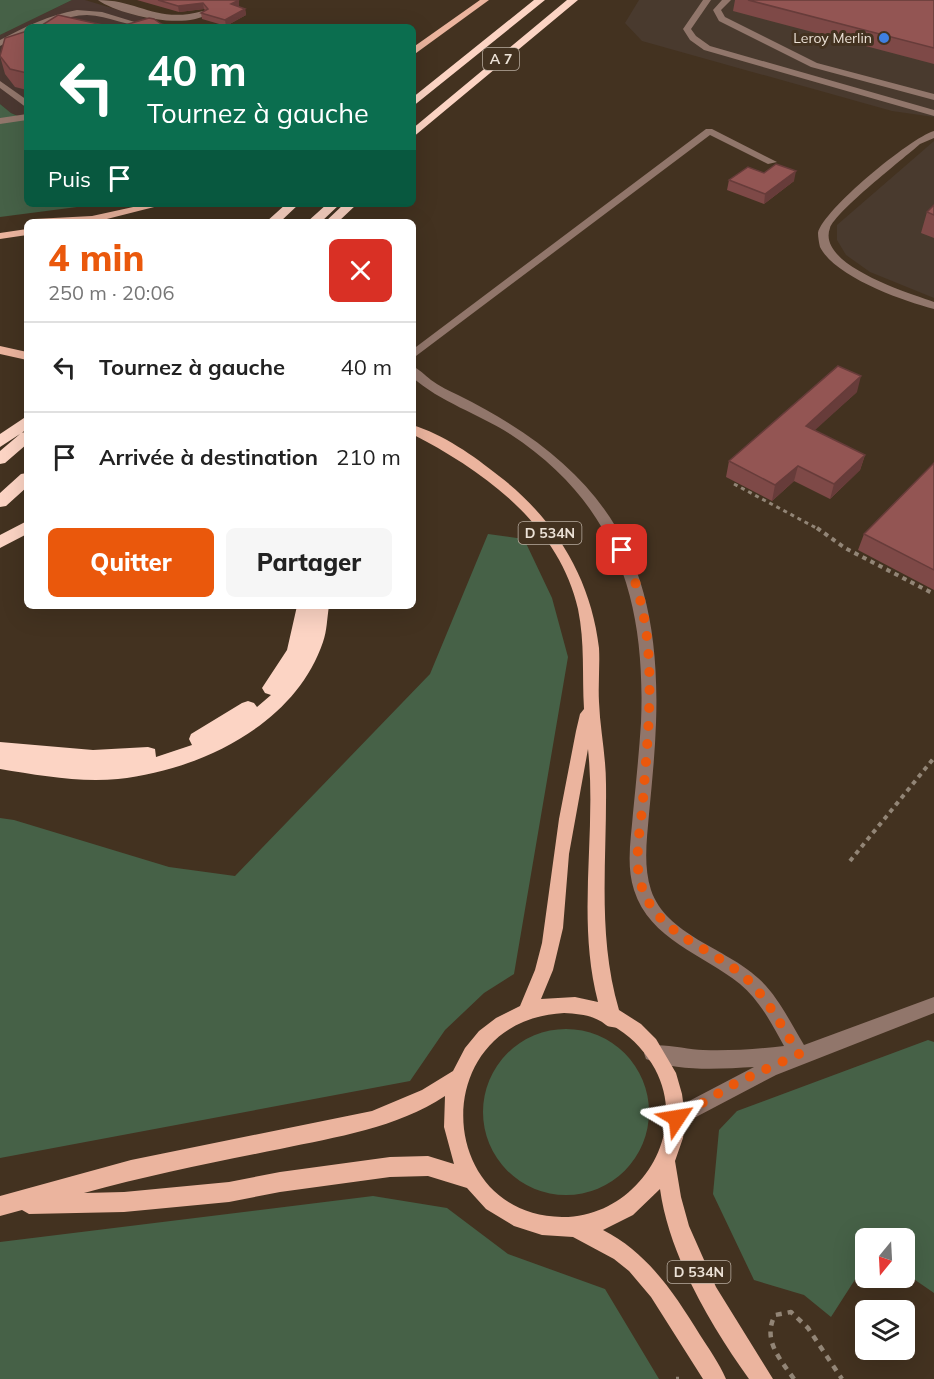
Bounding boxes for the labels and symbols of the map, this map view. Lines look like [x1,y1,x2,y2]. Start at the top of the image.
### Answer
place label: Leroy Merlin [793,29,872,47]
marker: Leroy Merlin [877,31,891,45]
road number: A 7 [483,48,519,70]
road number: D 534N [518,522,582,544]
pin [596,524,647,575]
position arrow [645,1086,709,1150]
north arrow [855,1228,915,1288]
road number: D 534N [668,1261,730,1283]

